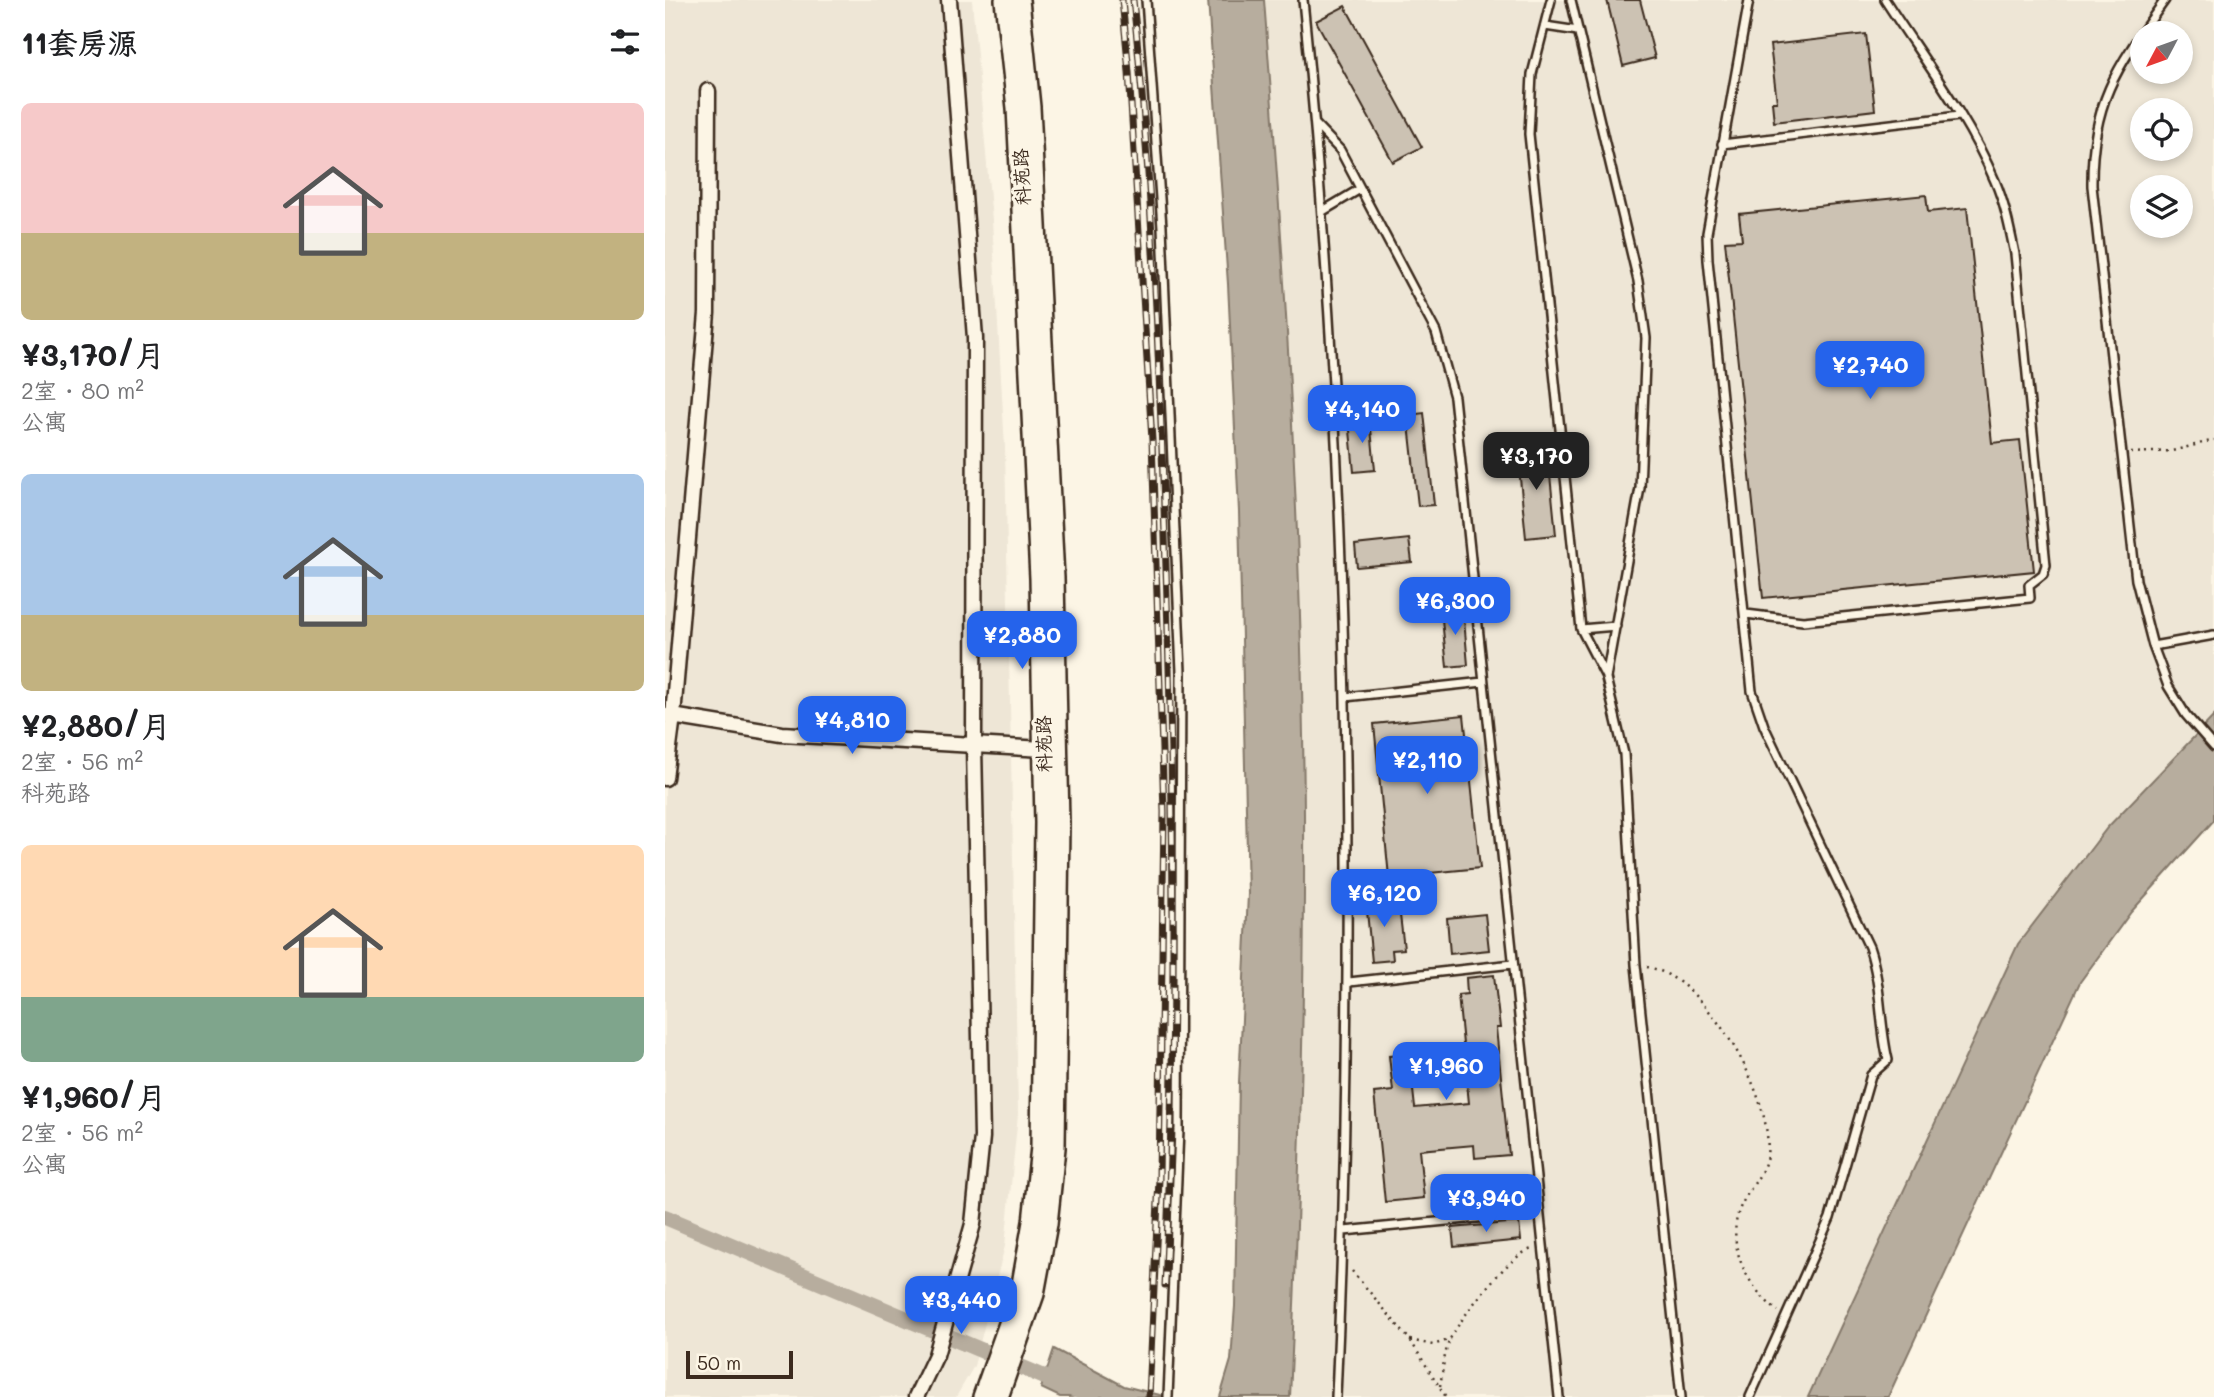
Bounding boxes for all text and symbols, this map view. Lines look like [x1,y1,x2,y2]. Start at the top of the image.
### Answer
north arrow [2130,21,2193,84]
map controls [2130,21,2193,238]
text: 11套房源 [21,22,138,62]
icon: filters [606,23,644,61]
button: locate [2130,98,2193,161]
icon: home [270,148,396,274]
street label: 科苑路 [1007,148,1035,206]
button: layers [2130,175,2193,238]
text: ¥3,170/月 [21,334,165,374]
pin: ¥2,740 [1813,342,1927,401]
text: ¥2,740 [1831,349,1909,379]
text: 2室 · 80 m² [21,375,144,405]
pin: ¥4,140 [1305,386,1419,445]
text: ¥4,140 [1324,393,1400,423]
text: 公寓 [21,406,67,436]
pin: ¥3,170 [1479,433,1593,492]
text: ¥3,170 [1499,440,1573,470]
icon: home [270,519,396,645]
pin: ¥6,300 [1398,578,1512,637]
text: ¥6,300 [1415,585,1495,615]
pin: ¥2,880 [965,612,1079,671]
text: ¥2,880 [983,619,1061,649]
pin: ¥4,810 [795,696,909,756]
text: ¥4,810 [814,704,890,734]
text: ¥2,880/月 [21,705,171,745]
street label: 科苑路 [1030,715,1056,773]
pin: ¥2,110 [1370,736,1484,796]
text: ¥2,110 [1392,744,1462,774]
text: 2室 · 56 m² [21,746,143,776]
text: 科苑路 [21,777,90,807]
pin: ¥6,120 [1327,870,1441,929]
text: ¥6,120 [1347,877,1421,907]
icon: home [270,890,396,1016]
pin: ¥1,960 [1389,1042,1503,1102]
text: ¥1,960 [1409,1050,1483,1080]
text: ¥1,960/月 [21,1076,166,1116]
text: 2室 · 56 m² [21,1117,143,1147]
text: 公寓 [21,1148,67,1178]
pin: ¥3,940 [1429,1174,1543,1234]
text: ¥3,940 [1446,1182,1526,1212]
pin: ¥3,440 [904,1276,1018,1336]
text: ¥3,440 [921,1284,1001,1314]
scale bar [686,1348,793,1380]
text: 50 m [697,1350,741,1375]

